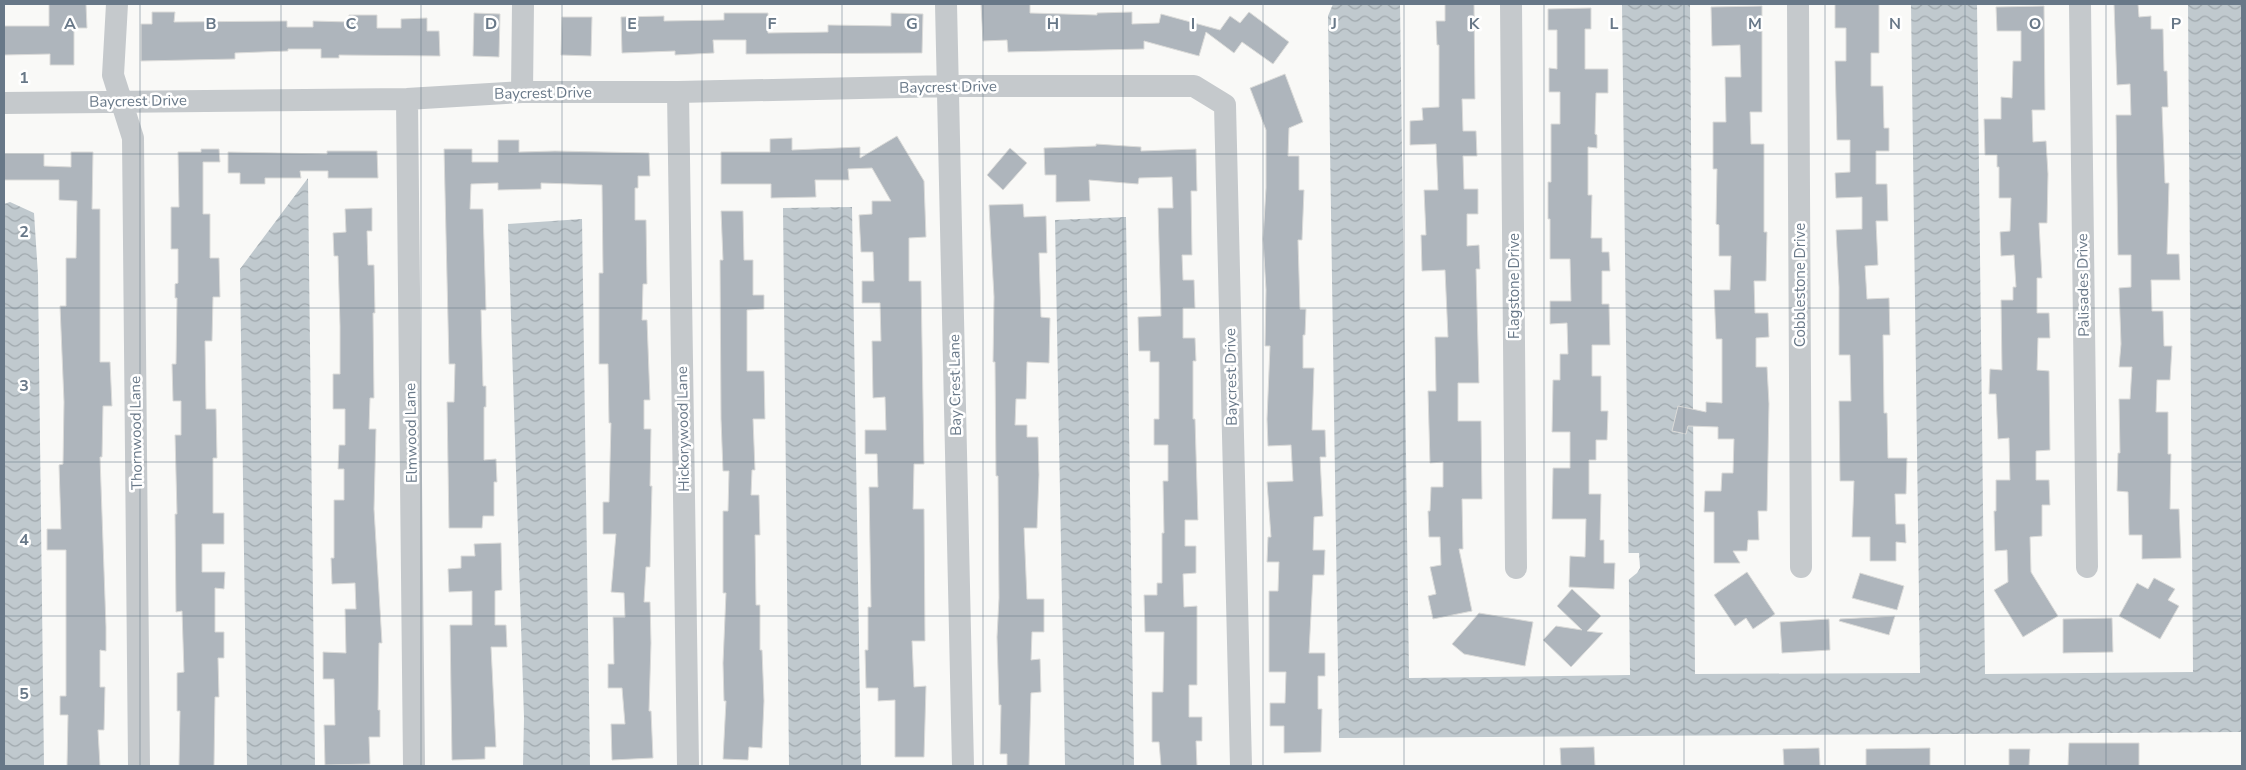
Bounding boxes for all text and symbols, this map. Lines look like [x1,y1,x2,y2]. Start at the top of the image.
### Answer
text: A [64,13,76,35]
text: B [205,13,217,35]
text: C [346,13,357,35]
text: D [485,13,497,35]
text: E [627,13,637,35]
text: F [768,13,777,35]
text: G [906,13,918,35]
text: H [1047,13,1059,35]
text: I [1191,13,1195,35]
text: J [1330,13,1337,35]
text: K [1469,13,1481,35]
text: L [1610,13,1619,35]
text: M [1748,13,1762,35]
text: N [1889,13,1901,35]
text: O [2029,13,2041,35]
text: P [2171,13,2181,35]
text: 1 [19,67,29,89]
street label: Baycrest Drive [899,76,997,98]
street label: Baycrest Drive [494,82,592,104]
street label: Baycrest Drive [89,90,187,112]
text: 2 [19,221,29,243]
street label: Cobblestone Drive [1790,223,1810,347]
street label: Flagstone Drive [1504,233,1524,339]
street label: Palisades Drive [2072,233,2094,337]
street label: Baycrest Drive [1220,328,1242,426]
street label: Bay Crest Lane [944,334,966,436]
street label: Hickorywood Lane [672,366,694,492]
text: 3 [19,375,29,397]
street label: Thornwood Lane [125,376,147,490]
street label: Elmwood Lane [400,383,422,483]
text: 4 [19,529,29,551]
text: 5 [19,683,29,705]

